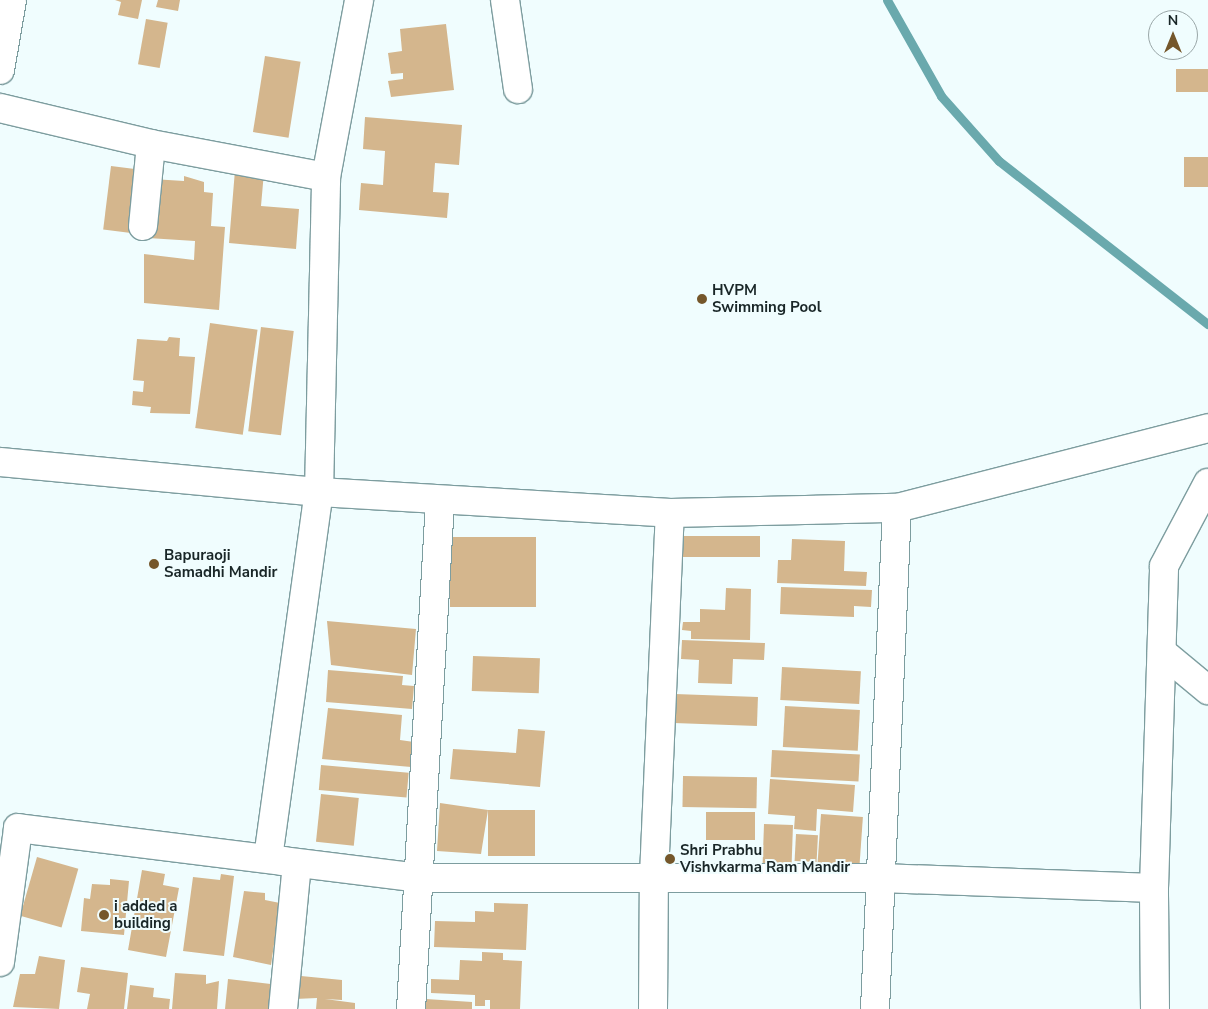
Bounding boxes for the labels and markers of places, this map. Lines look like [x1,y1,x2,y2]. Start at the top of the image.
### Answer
place label: HVPM Swimming Pool [712,281,821,316]
marker: HVPM Swimming Pool [696,293,708,305]
place label: Bapuraoji Samadhi Mandir [164,546,277,581]
marker: Bapuraoji Samadhi Mandir [148,558,160,570]
place label: Shri Prabhu Vishvkarma Ram Mandir [680,841,850,876]
marker: Shri Prabhu Vishvkarma Ram Mandir [664,853,676,865]
place label: i added a building [114,897,177,932]
marker: i added a building [98,909,110,921]

